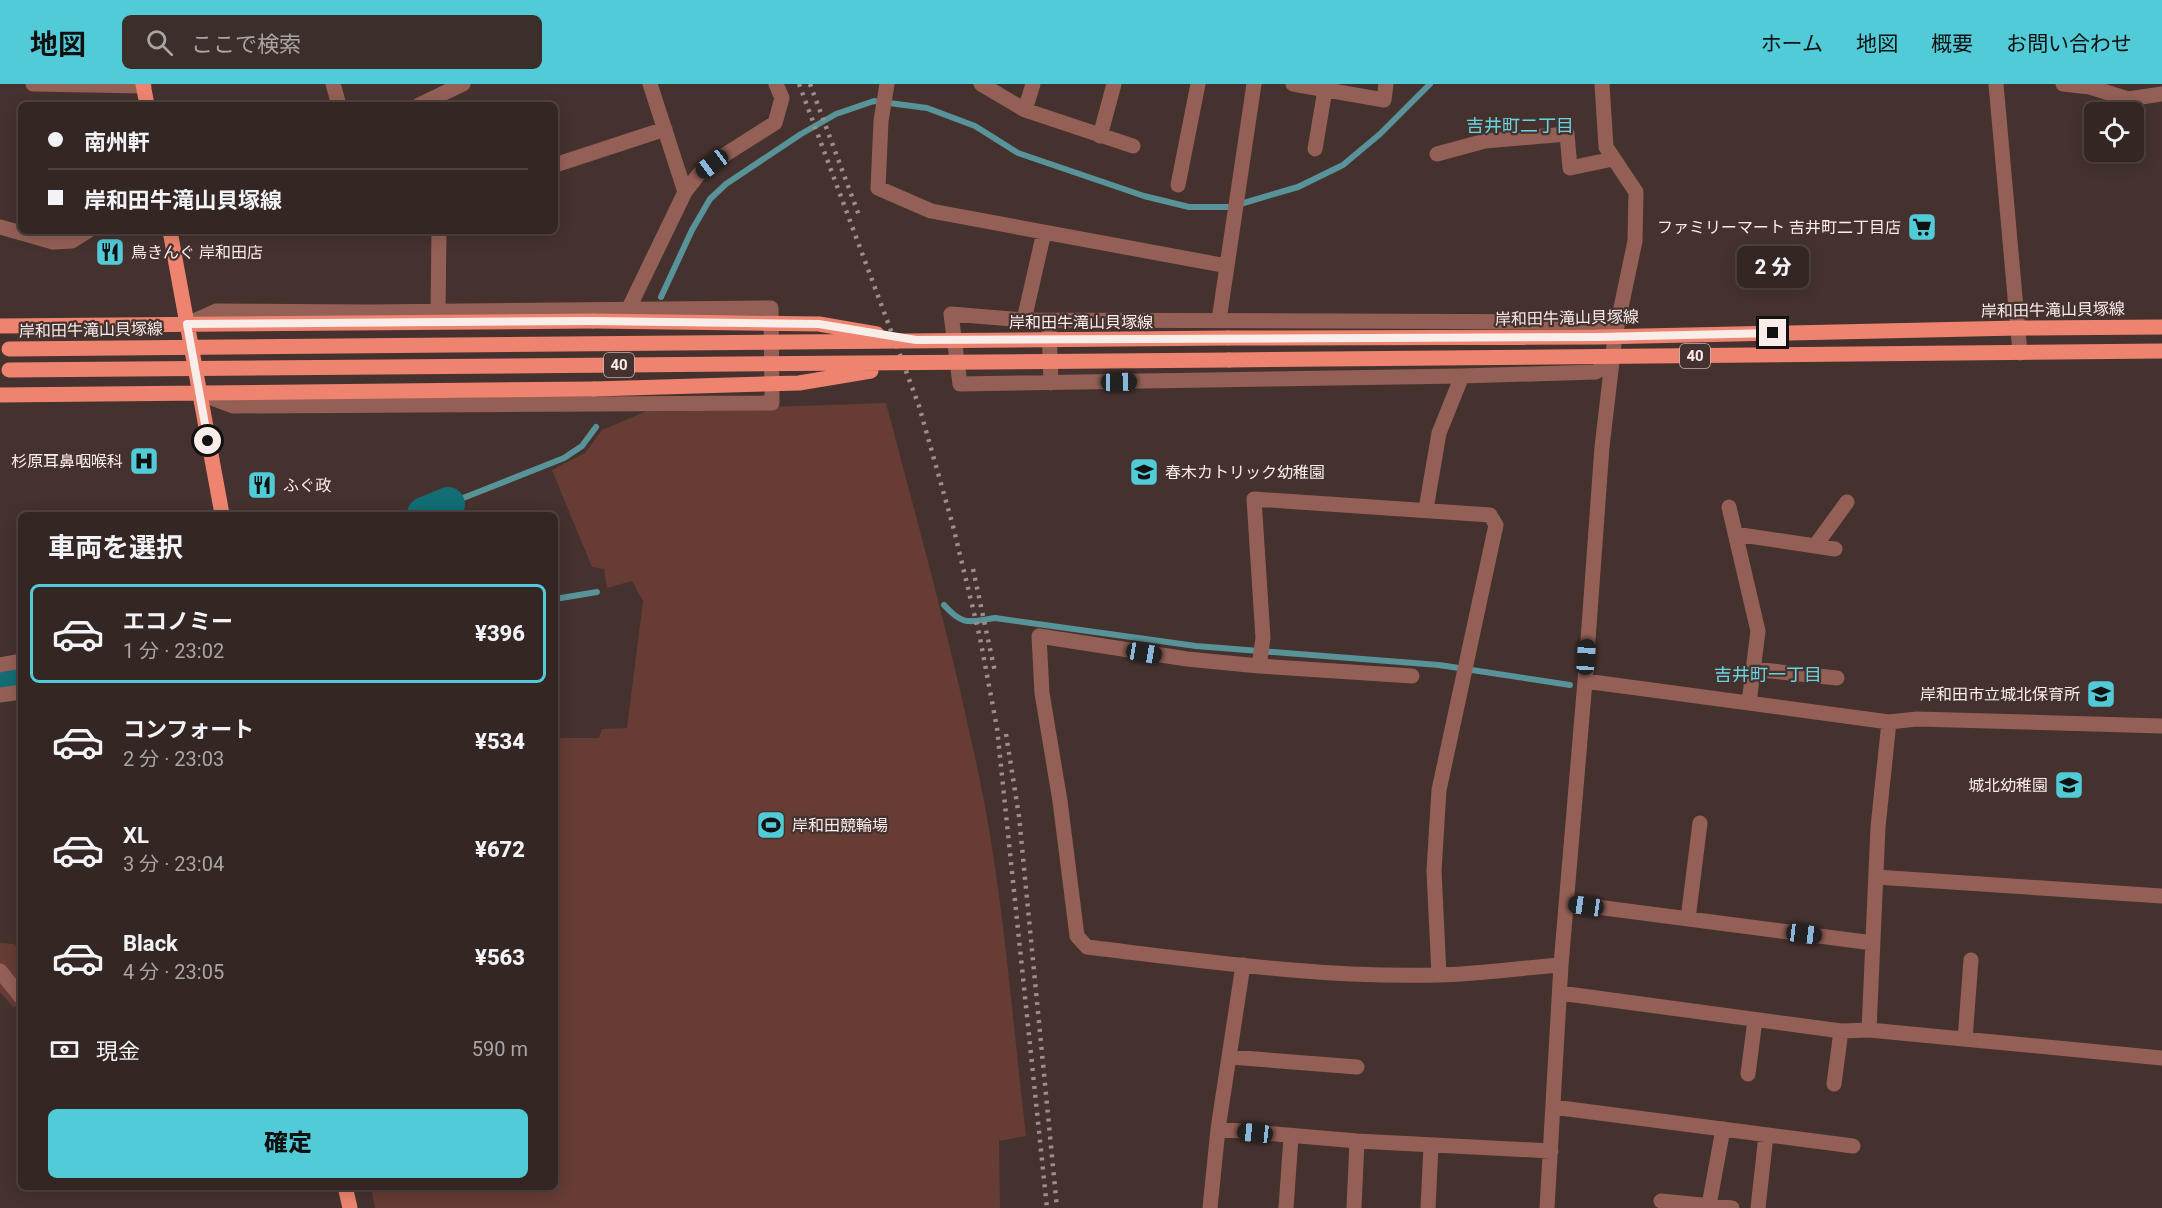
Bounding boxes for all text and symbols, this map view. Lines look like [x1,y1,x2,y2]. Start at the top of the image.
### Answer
search box [122,15,542,69]
icon: search [143,26,176,59]
text: 地図 [30,28,86,61]
text: ここで検索 [191,32,301,57]
text: ホーム [1761,32,1823,56]
text: 地図 [1856,32,1898,56]
text: 概要 [1931,32,1973,56]
text: お問い合わせ [2006,32,2132,56]
map controls [2084,102,2144,162]
button: locate [2084,102,2144,162]
district label: 吉井町二丁目 [1466,115,1574,136]
text: 南州軒 [84,130,150,155]
car [692,146,732,182]
text: 岸和田牛滝山貝塚線 [84,188,282,213]
supermarket icon: ファミリーマート 吉井町二丁目店 [1906,211,1938,243]
place label: ファミリーマート 吉井町二丁目店 [1657,218,1901,237]
restaurant icon: 鳥きんぐ 岸和田店 [94,236,126,268]
place label: 鳥きんぐ 岸和田店 [131,243,263,262]
callout: 2 分 [1737,246,1809,288]
text: 2 分 [1755,255,1791,279]
street label: 岸和田牛滝山貝塚線 [1981,299,2125,321]
street label: 岸和田牛滝山貝塚線 [1495,307,1639,329]
street label: 岸和田牛滝山貝塚線 [1009,313,1153,332]
street label: 岸和田牛滝山貝塚線 [19,319,163,341]
route end [1759,319,1786,346]
road number: 40 [1680,344,1710,368]
road number: 40 [604,353,634,377]
car [1101,373,1137,391]
route start [194,427,221,454]
hospital icon: 杉原耳鼻咽喉科 [128,445,160,477]
place label: 杉原耳鼻咽喉科 [11,452,123,471]
school or university icon: 春木カトリック幼稚園 [1128,456,1160,488]
place label: 春木カトリック幼稚園 [1165,463,1325,482]
restaurant icon: ふぐ政 [246,469,278,501]
place label: ふぐ政 [283,476,331,495]
text: 車両を選択 [48,532,183,564]
icon: car [51,607,105,661]
text: エコノミー [123,609,233,634]
text: ¥396 [475,621,525,646]
car [1576,638,1596,676]
text: 1 分 · 23:02 [123,639,224,663]
car [1125,641,1163,665]
district label: 吉井町一丁目 [1714,664,1822,685]
school or university icon: 岸和田市立城北保育所 [2085,678,2117,710]
place label: 岸和田市立城北保育所 [1920,685,2080,704]
icon: car [51,715,105,769]
text: コンフォート [123,717,254,742]
text: ¥534 [475,729,525,754]
text: 2 分 · 23:03 [123,747,224,771]
school or university icon: 城北幼稚園 [2053,769,2085,801]
place label: 城北幼稚園 [1968,776,2048,795]
sports icon: 岸和田競輪場 [755,809,787,841]
place label: 岸和田競輪場 [792,816,888,835]
icon: car [51,823,105,877]
text: XL [123,823,149,848]
text: ¥672 [475,837,525,862]
text: 3 分 · 23:04 [123,852,224,876]
car [1567,895,1605,917]
car [1785,923,1823,945]
icon: car [51,931,105,985]
text: Black [123,931,178,956]
text: ¥563 [475,945,525,970]
text: 4 分 · 23:05 [123,960,224,984]
icon: cash [48,1033,81,1066]
text: 590 m [472,1037,528,1061]
text: 現金 [96,1039,140,1064]
button: 確定 [48,1109,528,1178]
car [1236,1122,1274,1144]

